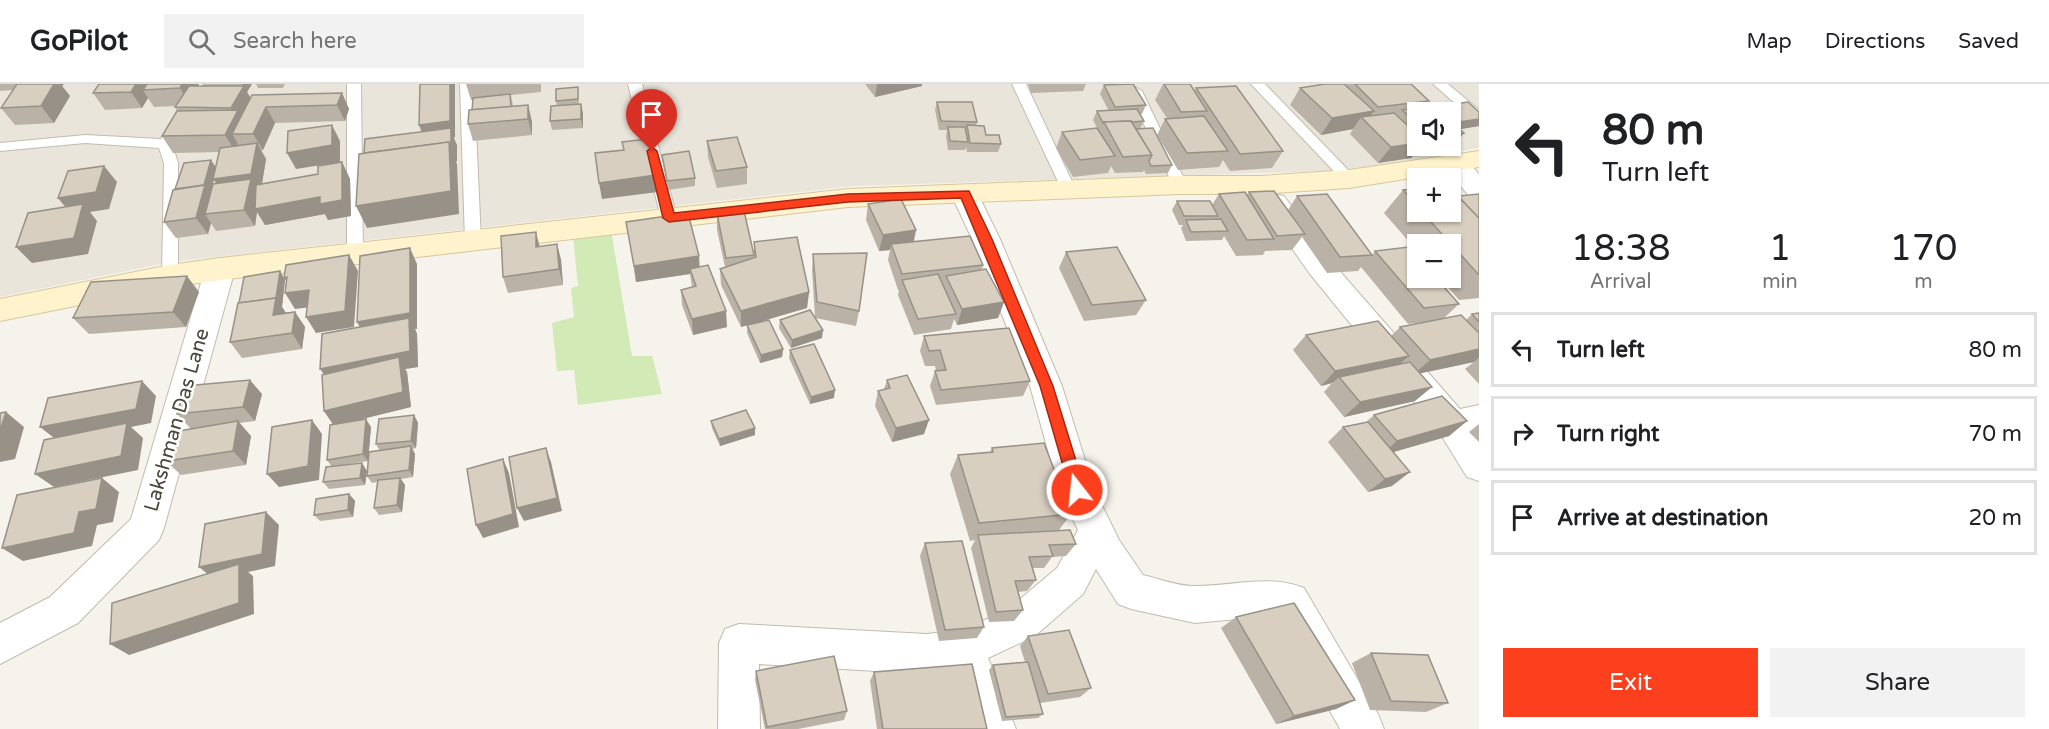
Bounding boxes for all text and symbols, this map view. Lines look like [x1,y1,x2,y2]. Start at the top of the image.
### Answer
search box [164,14,584,68]
text: GoPilot [30,24,128,58]
icon: search [185,25,218,58]
text: Search here [233,28,357,54]
text: Map [1746,29,1792,54]
text: Directions [1825,29,1925,54]
text: Saved [1958,29,2019,54]
pin [626,89,677,151]
icon: arrive [635,98,668,131]
map controls [1407,102,1461,288]
button: sound [1407,102,1461,156]
text: 80 m [1602,105,1704,156]
icon: left [1503,108,1581,186]
text: Turn left [1602,156,1709,189]
button: + [1407,168,1461,222]
text: 18:38 [1571,227,1671,270]
text: 1 [1769,227,1791,270]
text: 170 [1889,227,1957,270]
button: − [1407,234,1461,288]
text: Arrival [1590,270,1652,294]
text: min [1762,270,1798,294]
text: m [1914,270,1933,294]
street label: Lakshman Das Lane [139,326,215,514]
icon: left [1506,333,1539,366]
text: Turn left [1557,337,1645,363]
text: 80 m [1968,337,2022,363]
icon: right [1506,417,1539,450]
text: Turn right [1557,421,1659,447]
text: 70 m [1968,421,2022,447]
position arrow [1045,458,1109,522]
icon: arrive [1506,501,1539,534]
text: Arrive at destination [1557,505,1768,531]
text: 20 m [1968,505,2022,531]
button: Exit [1503,648,1758,717]
button: Share [1770,648,2025,717]

